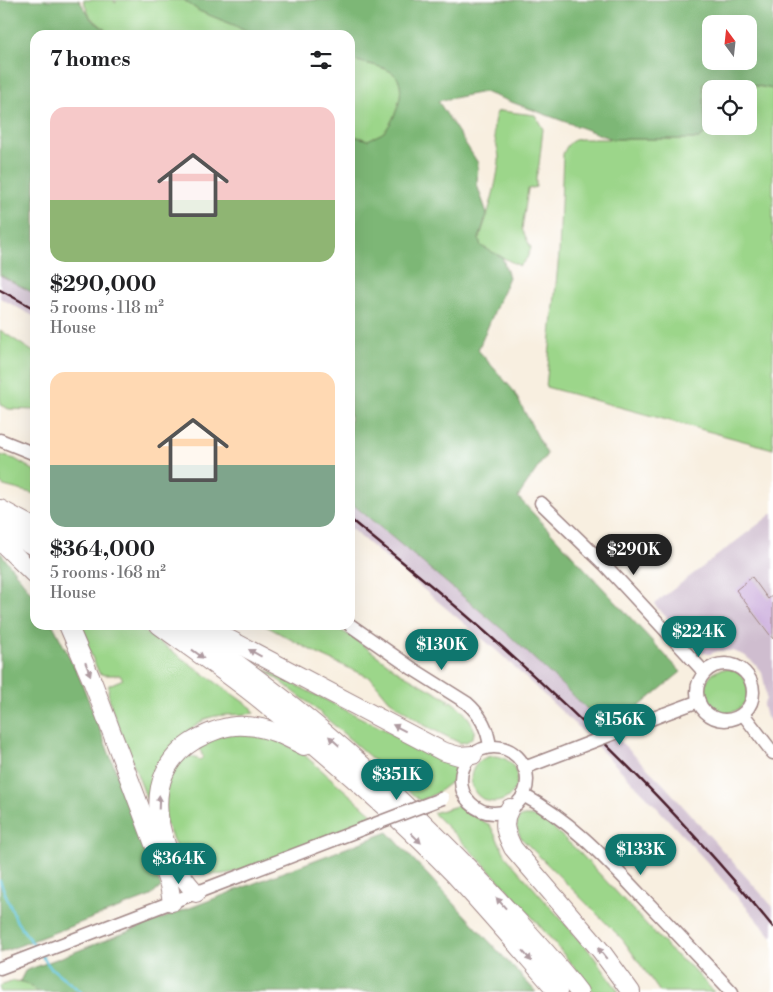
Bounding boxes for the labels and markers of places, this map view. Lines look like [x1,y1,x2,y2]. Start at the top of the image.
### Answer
pin: $290K [599,534,669,576]
pin: $224K [664,616,734,658]
pin: $130K [407,628,477,671]
pin: $156K [585,704,655,746]
pin: $351K [362,758,432,801]
pin: $133K [606,834,676,876]
pin: $364K [144,842,214,885]

